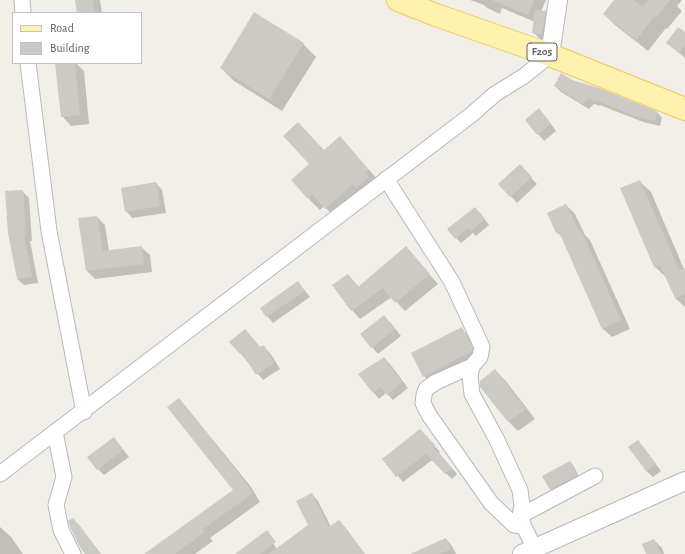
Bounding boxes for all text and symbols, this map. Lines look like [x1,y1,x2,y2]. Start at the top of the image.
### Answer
legend [12,12,142,64]
text: Road [50,22,74,34]
text: Building [50,42,90,54]
road number: F205 [527,43,557,61]

